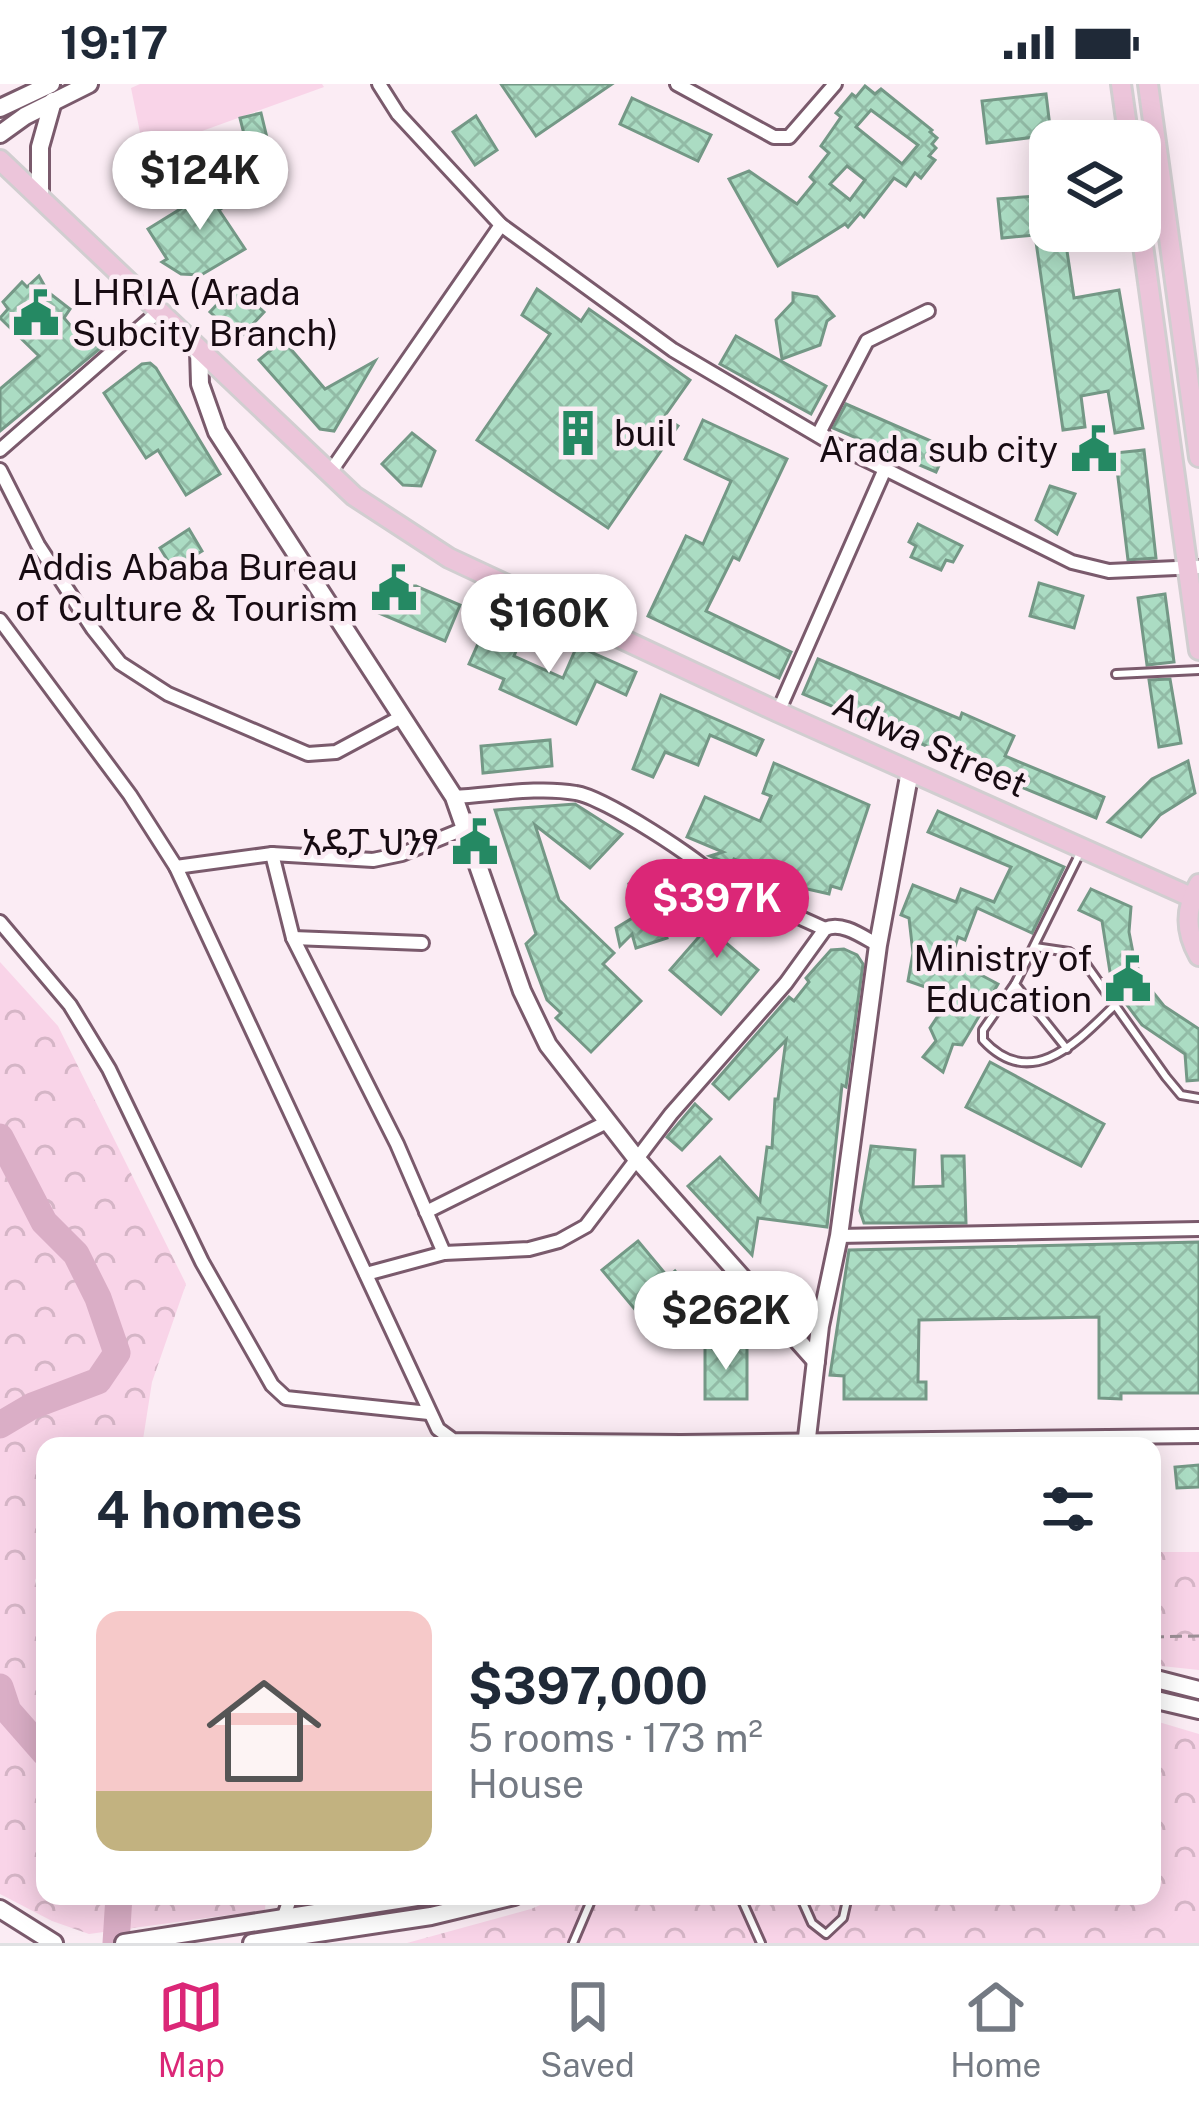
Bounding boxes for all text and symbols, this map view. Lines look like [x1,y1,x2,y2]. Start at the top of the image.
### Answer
text: 19:17 [60,16,168,69]
map controls [1029,120,1161,252]
button: layers [1029,120,1161,252]
pin: $124K [116,131,284,233]
text: $124K [139,147,261,193]
place label: LHRIA (Arada Subcity Branch) [72,271,338,354]
public building icon: LHRIA (Arada Subcity Branch) [11,288,61,338]
building icon: buil [553,408,603,458]
place label: buil [614,412,677,454]
public building icon: Arada sub city [1069,424,1119,474]
place label: Arada sub city [819,428,1058,470]
place label: Addis Ababa Bureau of Culture & Tourism [15,546,358,629]
public building icon: Addis Ababa Bureau of Culture & Tourism [369,563,419,613]
pin: $160K [465,574,633,676]
text: $160K [488,590,610,636]
street label: Adwa Street [826,683,1034,805]
public building icon: አዴፓ ህንፃ [450,817,500,867]
place label: አዴፓ ህንፃ [302,821,439,863]
pin: $397K [633,859,801,961]
text: $397K [652,875,782,921]
place label: Ministry of Education [914,937,1092,1020]
public building icon: Ministry of Education [1103,954,1153,1004]
pin: $262K [642,1271,810,1373]
text: $262K [661,1287,791,1333]
icon: filters [1035,1476,1101,1542]
text: 4 homes [96,1480,302,1539]
text: $397,000 [468,1656,708,1715]
icon: home [192,1659,336,1803]
text: 5 rooms · 173 m² [468,1715,763,1761]
text: House [468,1761,584,1807]
tab: Map [158,1974,225,2084]
tab: Saved [540,1974,635,2084]
tab: Home [950,1974,1041,2084]

